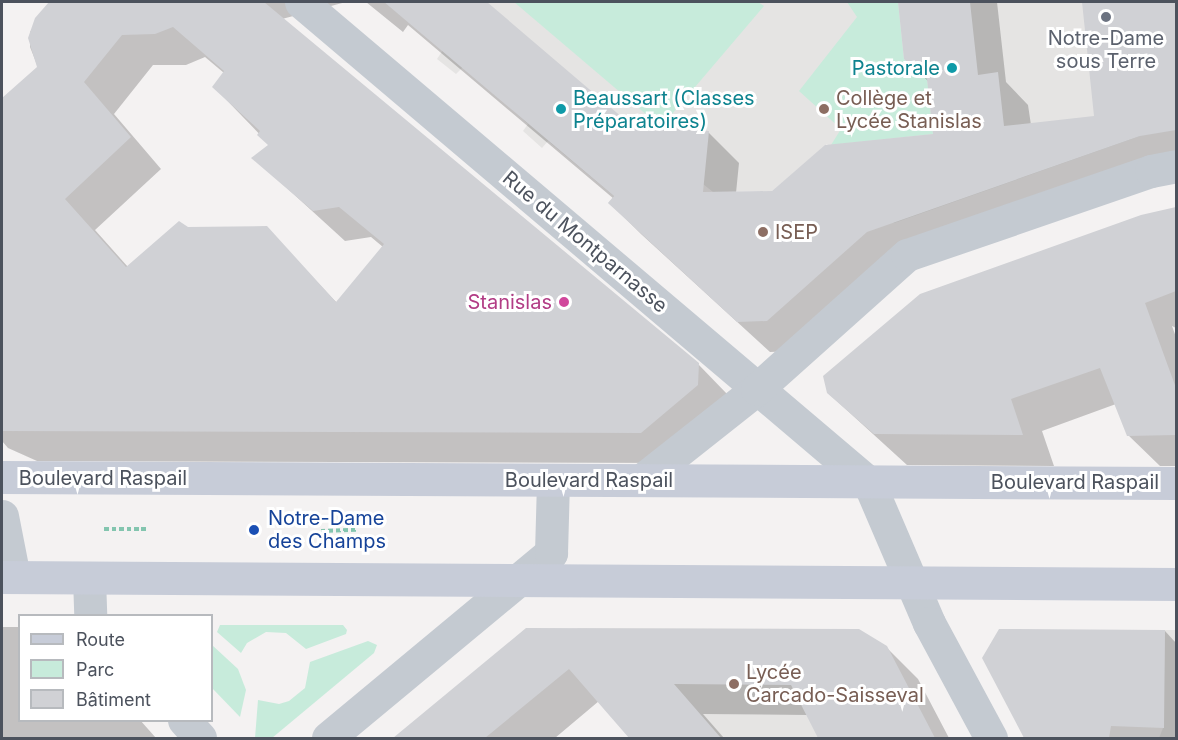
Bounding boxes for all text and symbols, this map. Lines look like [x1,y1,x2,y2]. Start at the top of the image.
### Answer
marker: Notre-Dame sous Terre [1099,10,1113,24]
place label: Notre-Dame sous Terre [1048,27,1164,74]
place label: Pastorale [852,56,940,80]
marker: Pastorale [945,61,959,75]
place label: Beaussart (Classes Préparatoires) [573,86,755,133]
place label: Collège et Lycée Stanislas [836,86,982,133]
marker: Beaussart (Classes Préparatoires) [554,102,568,116]
marker: Collège et Lycée Stanislas [817,102,831,116]
street label: Rue du Montparnasse [498,166,672,318]
place label: ISEP [775,220,818,244]
marker: ISEP [756,225,770,239]
place label: Stanislas [467,290,552,314]
marker: Stanislas [557,295,571,309]
street label: Boulevard Raspail [19,466,187,490]
street label: Boulevard Raspail [505,468,673,492]
street label: Boulevard Raspail [991,470,1159,494]
place label: Notre-Dame des Champs [268,506,386,553]
marker: Notre-Dame des Champs [245,521,263,539]
legend [18,614,213,722]
text: Route [76,629,125,650]
text: Parc [76,659,114,680]
place label: Lycée Carcado-Saisseval [746,660,924,707]
marker: Lycée Carcado-Saisseval [727,677,741,691]
text: Bâtiment [76,689,151,710]

